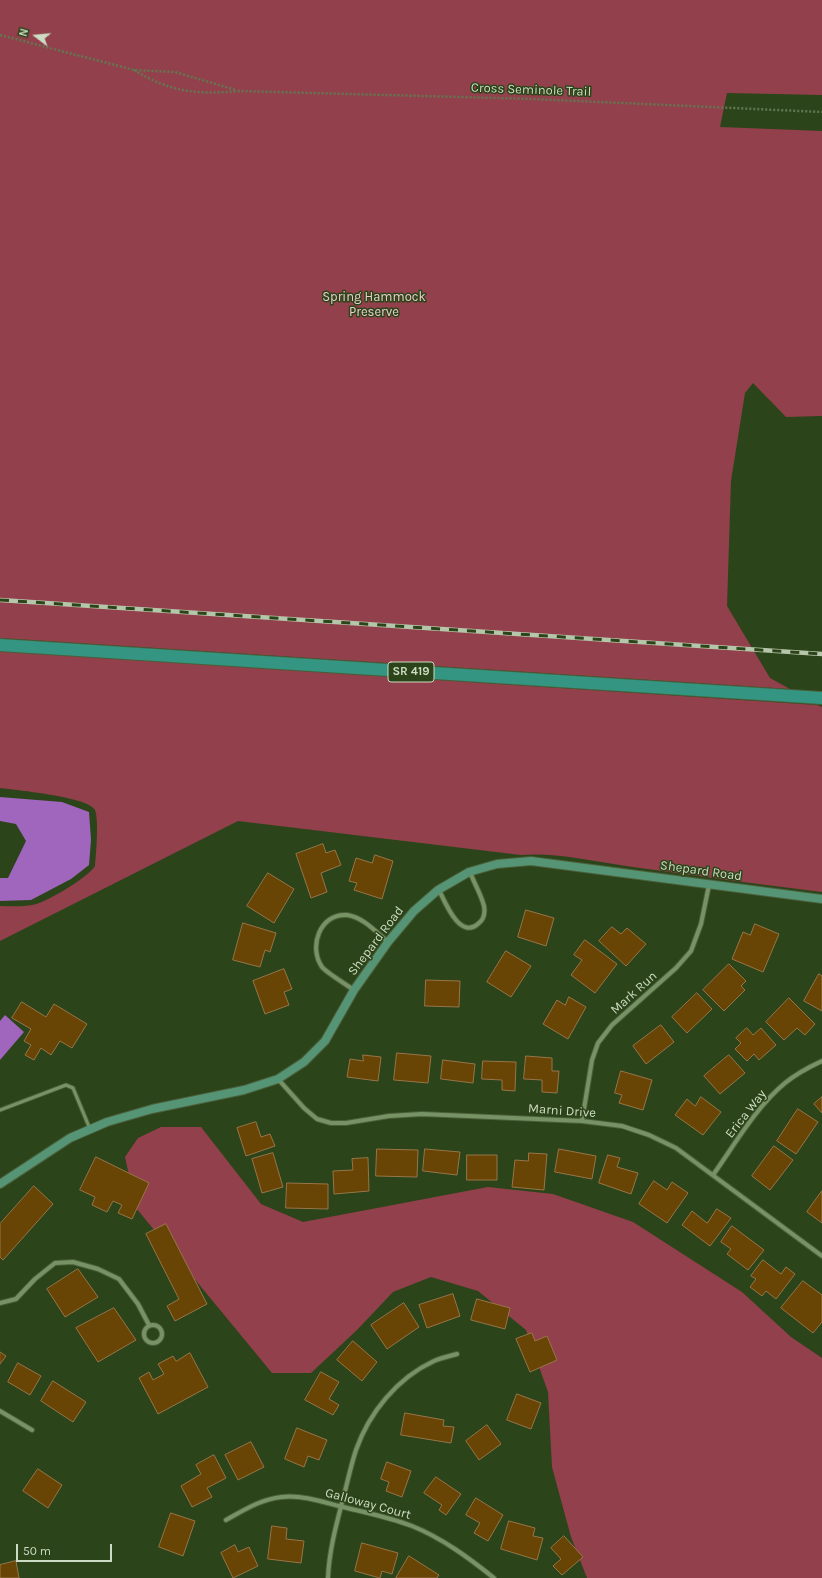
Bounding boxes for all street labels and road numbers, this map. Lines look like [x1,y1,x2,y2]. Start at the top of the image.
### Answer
street label: Cross Seminole Trail [471,80,591,100]
road number: SR 419 [388,662,434,682]
street label: Shepard Road [659,858,743,884]
street label: Shepard Road [345,903,407,979]
street label: Mark Run [608,968,660,1018]
street label: Erica Way [722,1087,770,1141]
street label: Marni Drive [528,1101,596,1121]
street label: Galloway Court [323,1485,413,1523]

